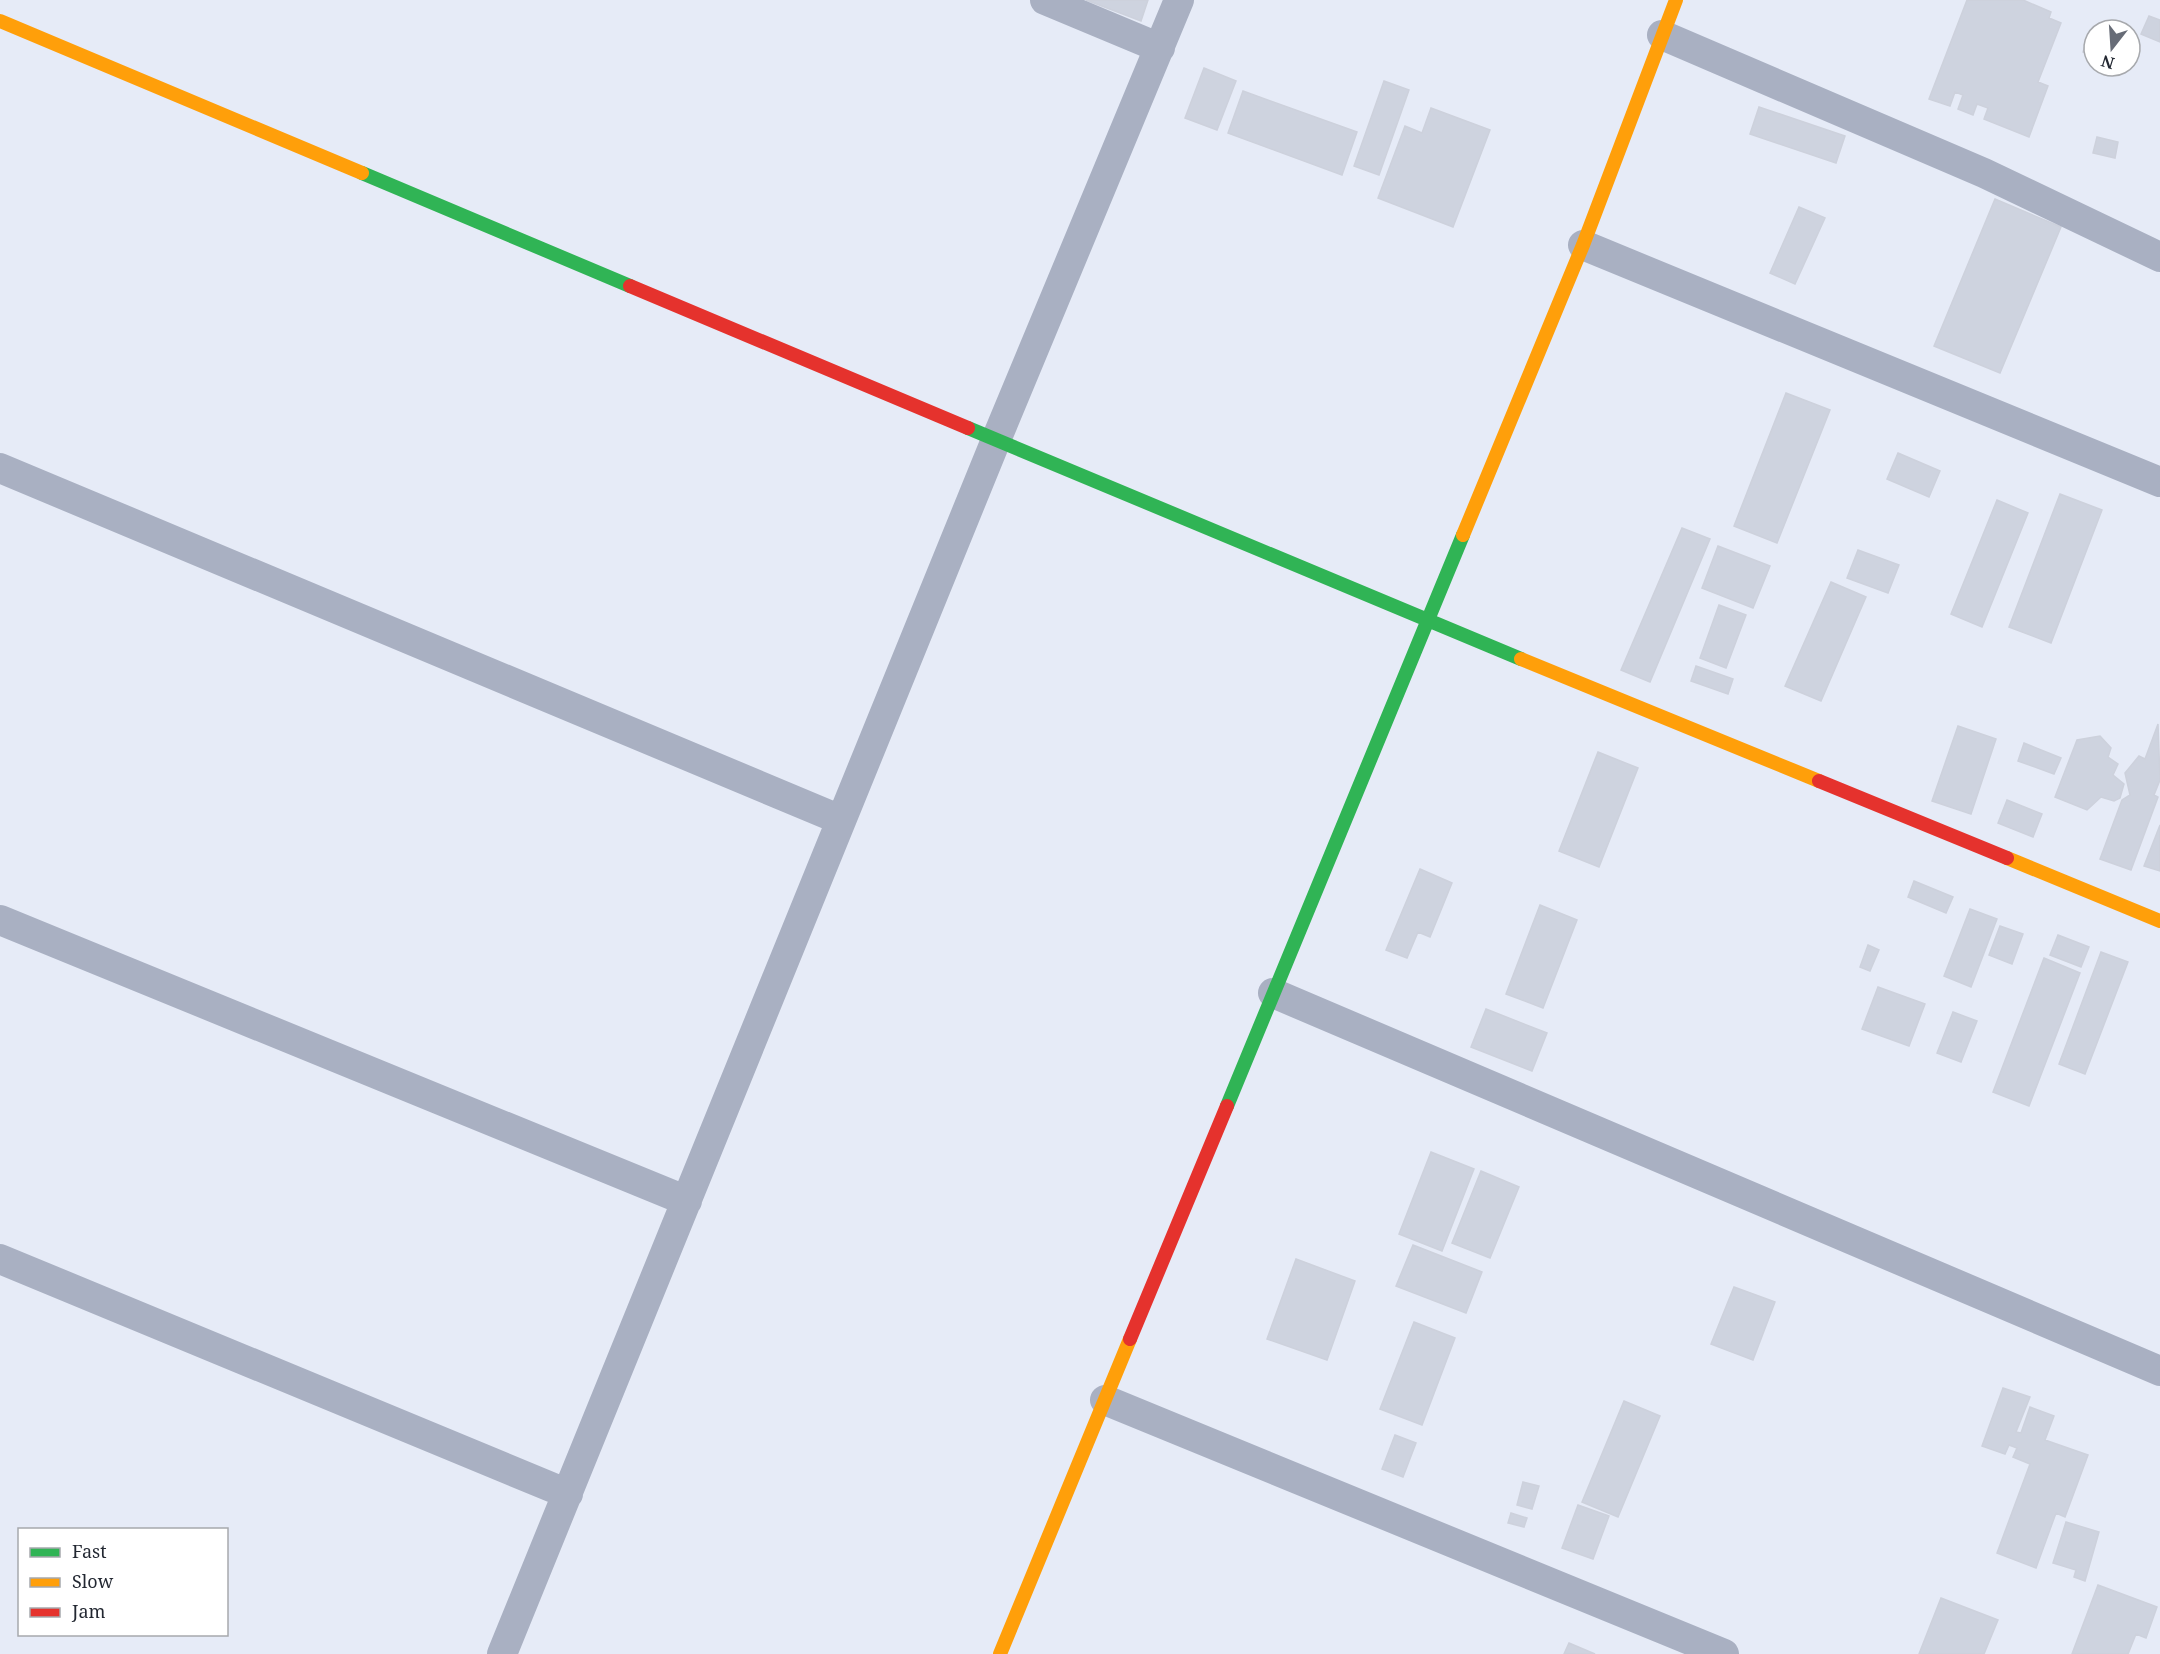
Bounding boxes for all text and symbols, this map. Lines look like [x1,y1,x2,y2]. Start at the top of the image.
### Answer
north arrow [2082,18,2142,78]
text: N [2098,50,2117,75]
legend [18,1528,228,1636]
text: Fast [72,1539,107,1563]
text: Slow [72,1569,114,1593]
text: Jam [71,1599,106,1623]

